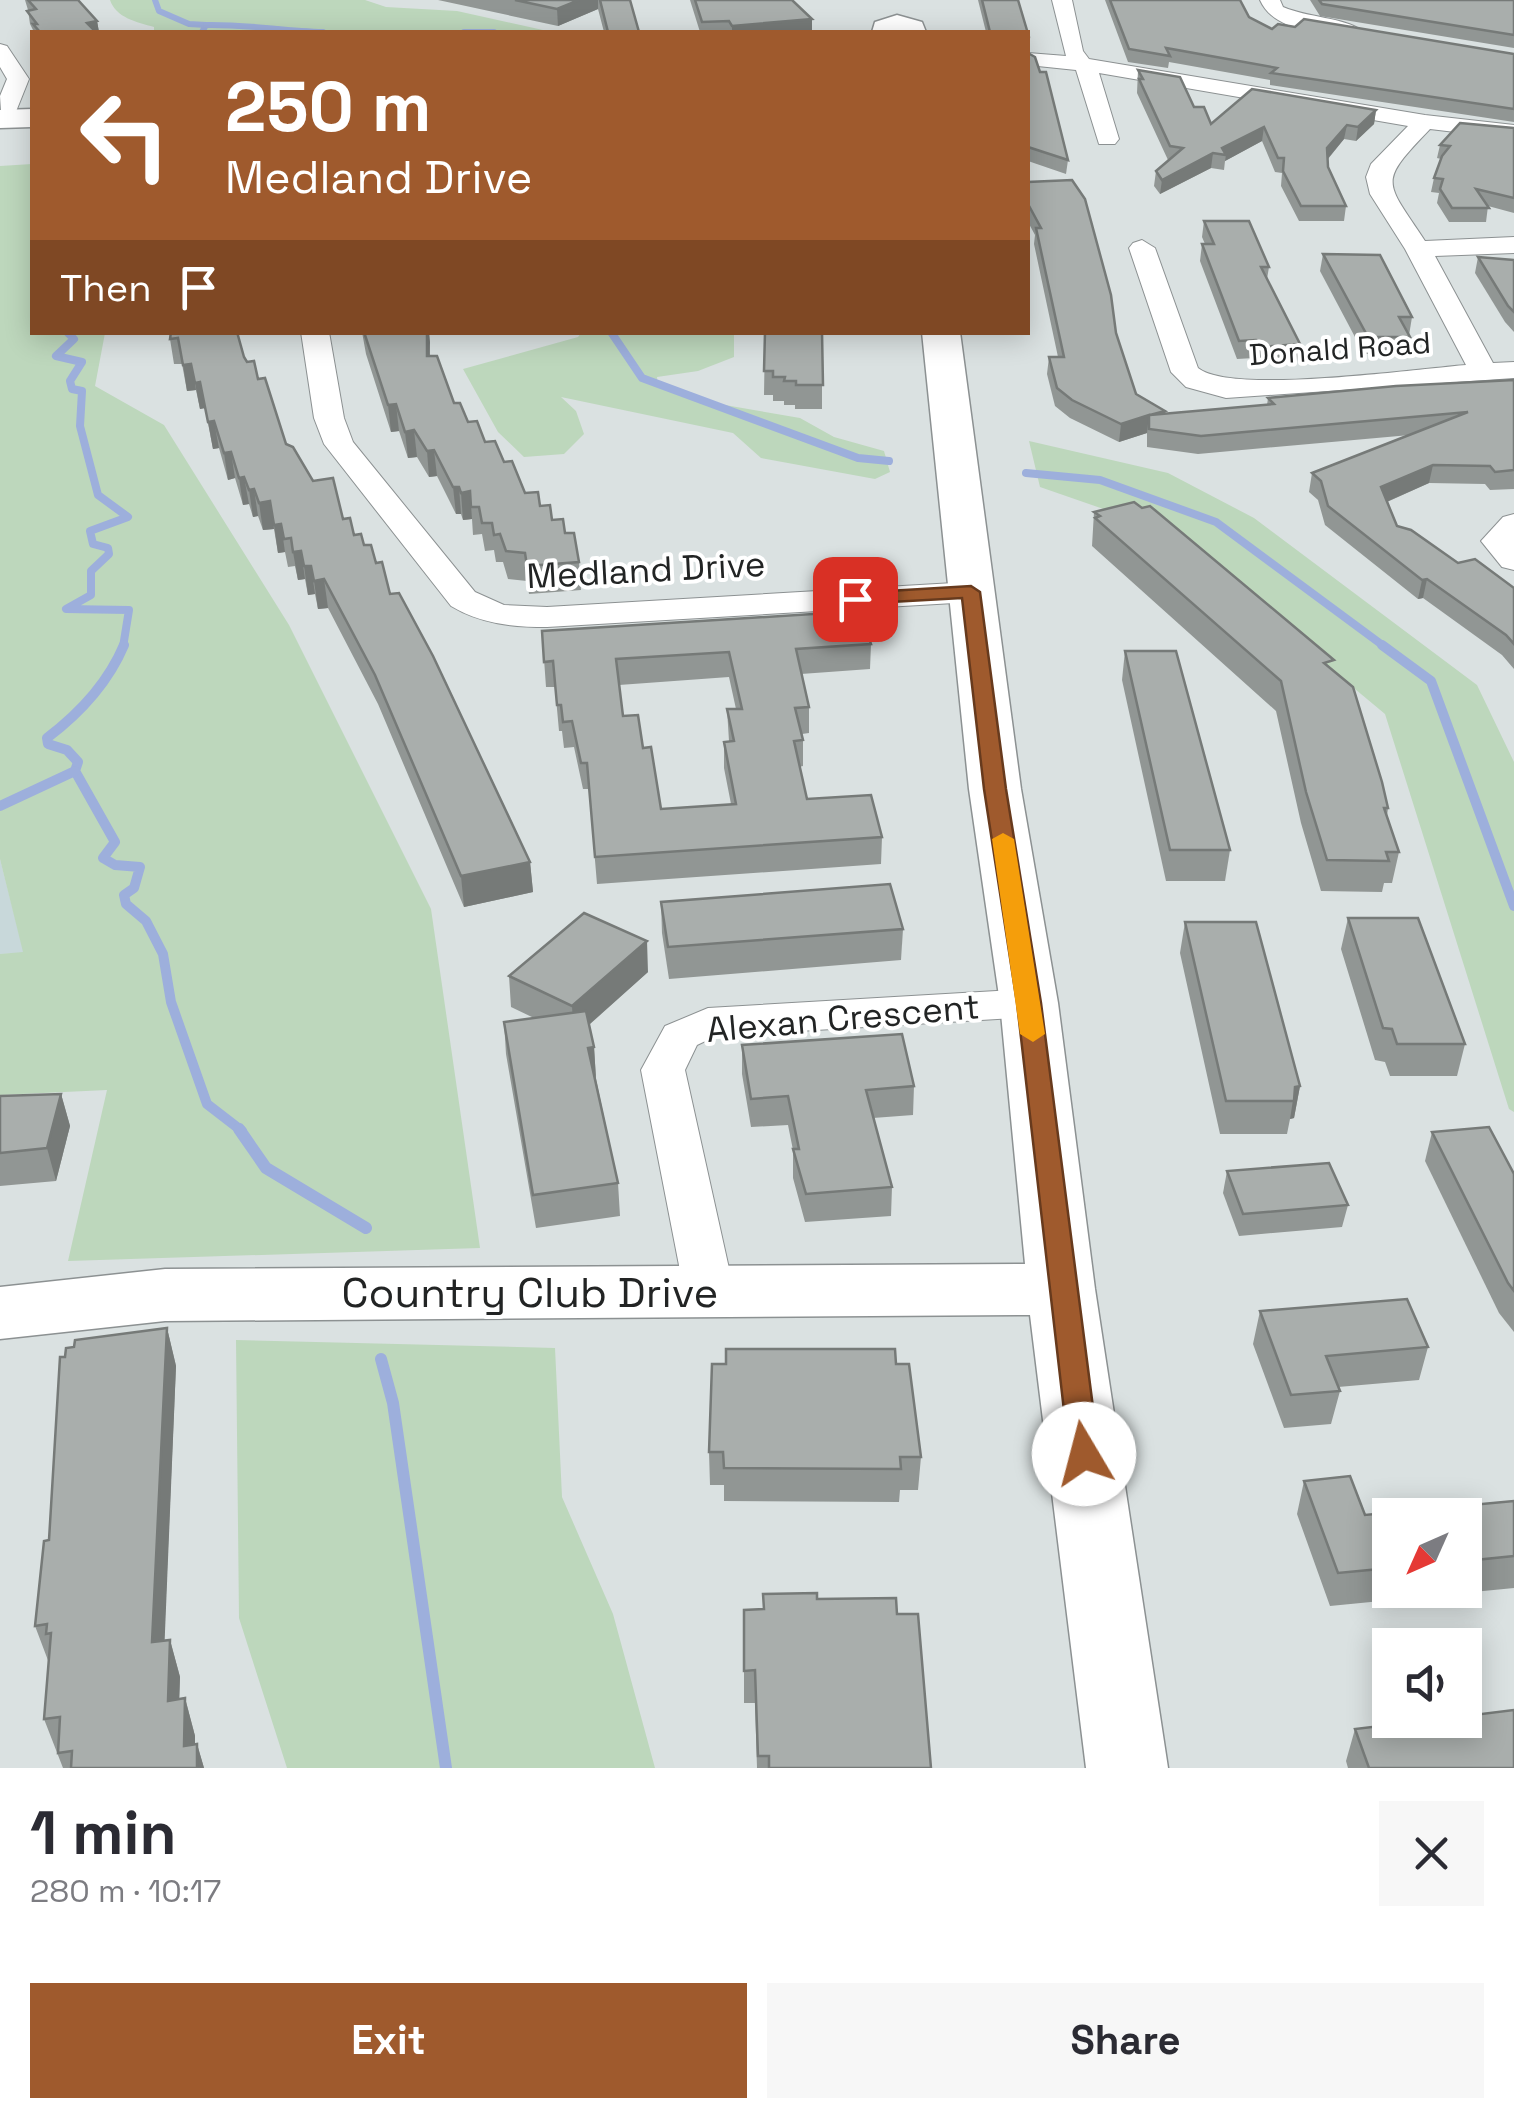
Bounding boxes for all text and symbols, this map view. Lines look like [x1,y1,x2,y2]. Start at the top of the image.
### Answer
text: 250 m [225,62,432,151]
icon: left [60,70,190,200]
text: Medland Drive [225,149,532,206]
icon: arrive [171,260,226,315]
text: Then [60,264,151,312]
street label: Donald Road [1248,323,1432,374]
street label: Medland Drive [525,542,767,598]
pin [813,557,898,642]
icon: arrive [828,572,883,627]
street label: Alexan Crescent [705,984,981,1052]
street label: Country Club Drive [342,1266,718,1319]
position arrow [1032,1402,1136,1506]
north arrow [1372,1498,1482,1608]
map controls [1372,1498,1482,1738]
button: sound [1372,1628,1482,1738]
text: 1 min [30,1795,177,1872]
button: close [1379,1801,1484,1906]
text: 280 m · 10:17 [30,1871,221,1911]
button: Exit [30,1983,747,2098]
button: Share [767,1983,1484,2098]

